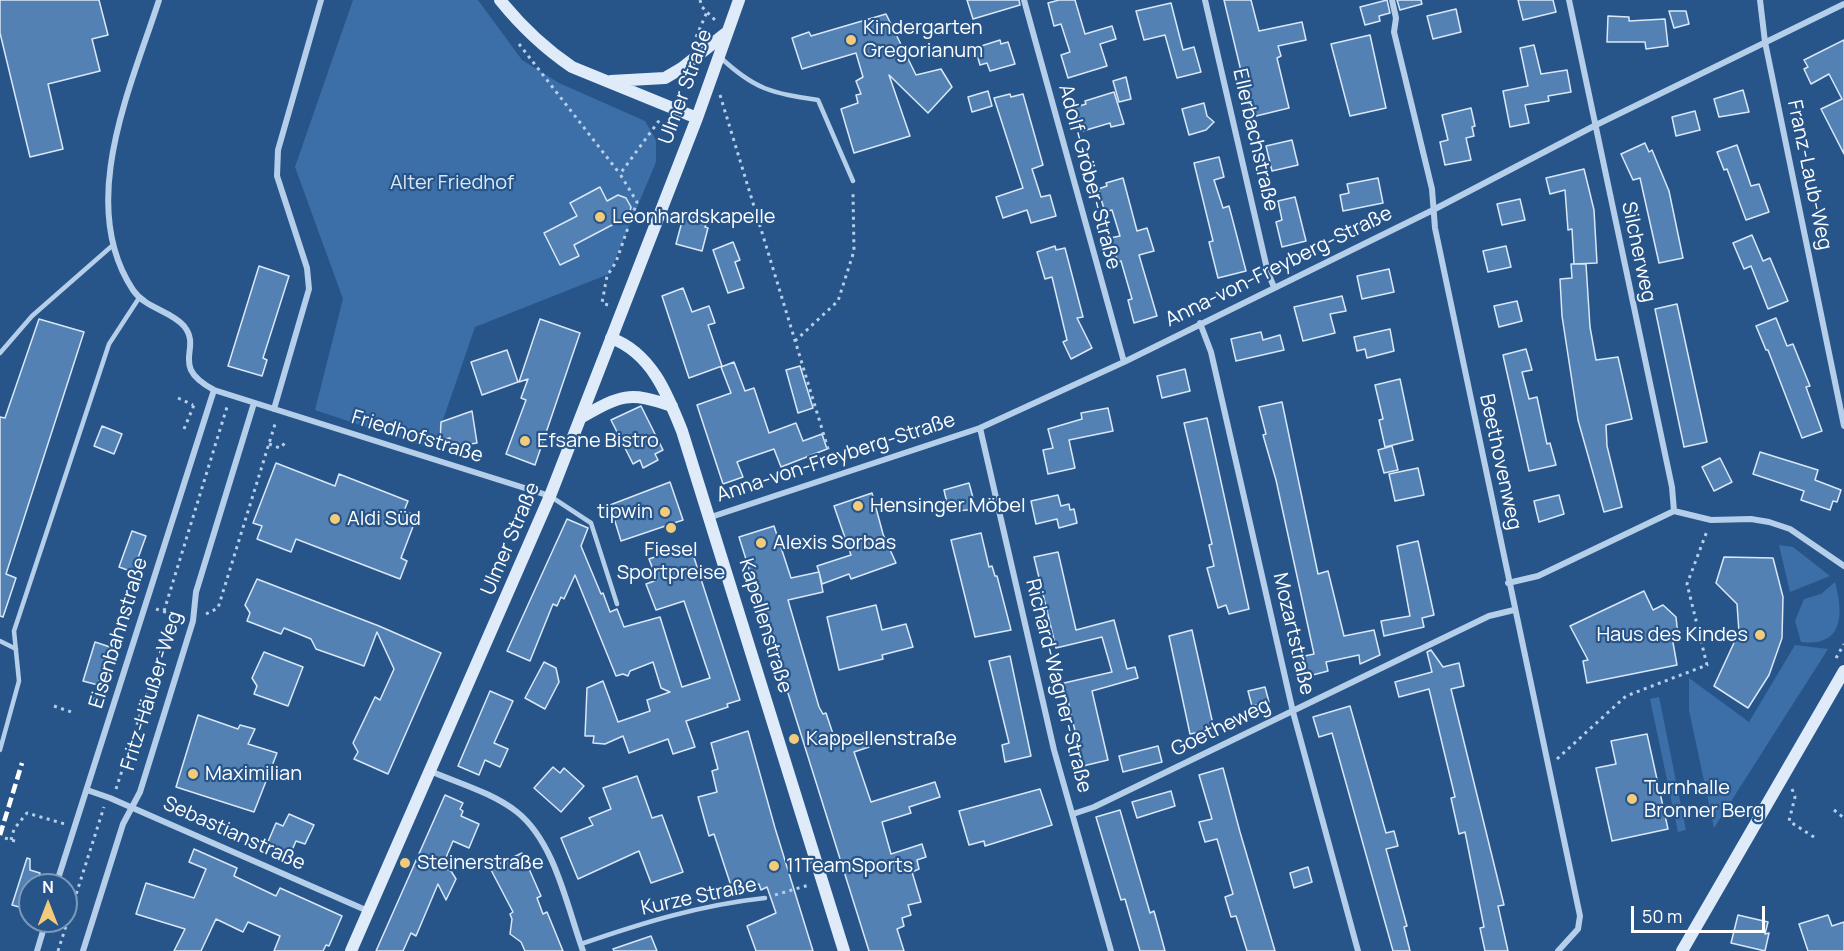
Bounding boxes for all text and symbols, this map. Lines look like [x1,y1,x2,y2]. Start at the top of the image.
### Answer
place label: Kindergarten Gregorianum [863,16,983,63]
street label: Ulmer Straße [654,26,718,148]
marker: Kindergarten Gregorianum [844,33,858,47]
street label: Ellerbachstraße [1227,66,1283,214]
street label: Adolf-Gröber-Straße [1053,82,1125,272]
street label: Franz-Laub-Weg [1781,98,1837,252]
park label: Alter Friedhof [390,171,514,195]
street label: Silcherweg [1616,200,1660,304]
street label: Anna-von-Freyberg-Straße [1162,202,1396,332]
place label: Leonhardskapelle [612,205,776,229]
marker: Leonhardskapelle [593,210,607,224]
street label: Beethovenweg [1474,392,1526,532]
street label: Friedhofstraße [348,406,486,468]
street label: Anna-von-Freyberg-Straße [714,408,958,508]
place label: Efsane Bistro [537,429,659,453]
marker: Efsane Bistro [518,434,532,448]
street label: Ulmer Straße [476,479,546,599]
place label: Hensinger Möbel [870,494,1026,518]
marker: Hensinger Möbel [851,499,865,513]
place label: tipwin [597,500,653,524]
marker: tipwin [658,505,672,519]
place label: Aldi Süd [347,507,421,531]
marker: Aldi Süd [328,512,342,526]
marker: Fiesel Sportpreise [664,521,678,535]
place label: Alexis Sorbas [773,531,896,555]
marker: Alexis Sorbas [754,536,768,550]
place label: Fiesel Sportpreise [617,538,725,585]
street label: Eisenbahnstraße [85,555,153,711]
street label: Kapellenstraße [733,556,797,696]
street label: Mozartstraße [1267,571,1319,697]
street label: Richard-Wagner-Straße [1020,577,1096,795]
street label: Fritz-Häußer-Weg [116,609,188,773]
place label: Haus des Kindes [1596,623,1748,647]
marker: Haus des Kindes [1753,628,1767,642]
street label: Goetheweg [1168,694,1274,762]
place label: Kappellenstraße [806,727,957,751]
marker: Kappellenstraße [787,732,801,746]
place label: Maximilian [205,762,302,786]
marker: Maximilian [186,767,200,781]
place label: Turnhalle Bronner Berg [1644,776,1764,823]
street label: Sebastianstraße [159,792,309,876]
marker: Turnhalle Bronner Berg [1625,792,1639,806]
place label: Steinerstraße [417,851,544,875]
place label: 11TeamSports [786,854,913,878]
marker: Steinerstraße [398,856,412,870]
marker: 11TeamSports [767,859,781,873]
north arrow [18,873,78,933]
street label: Kurze Straße [639,873,759,921]
text: N [42,876,54,898]
scale bar [1634,894,1768,932]
text: 50 m [1642,904,1682,928]

